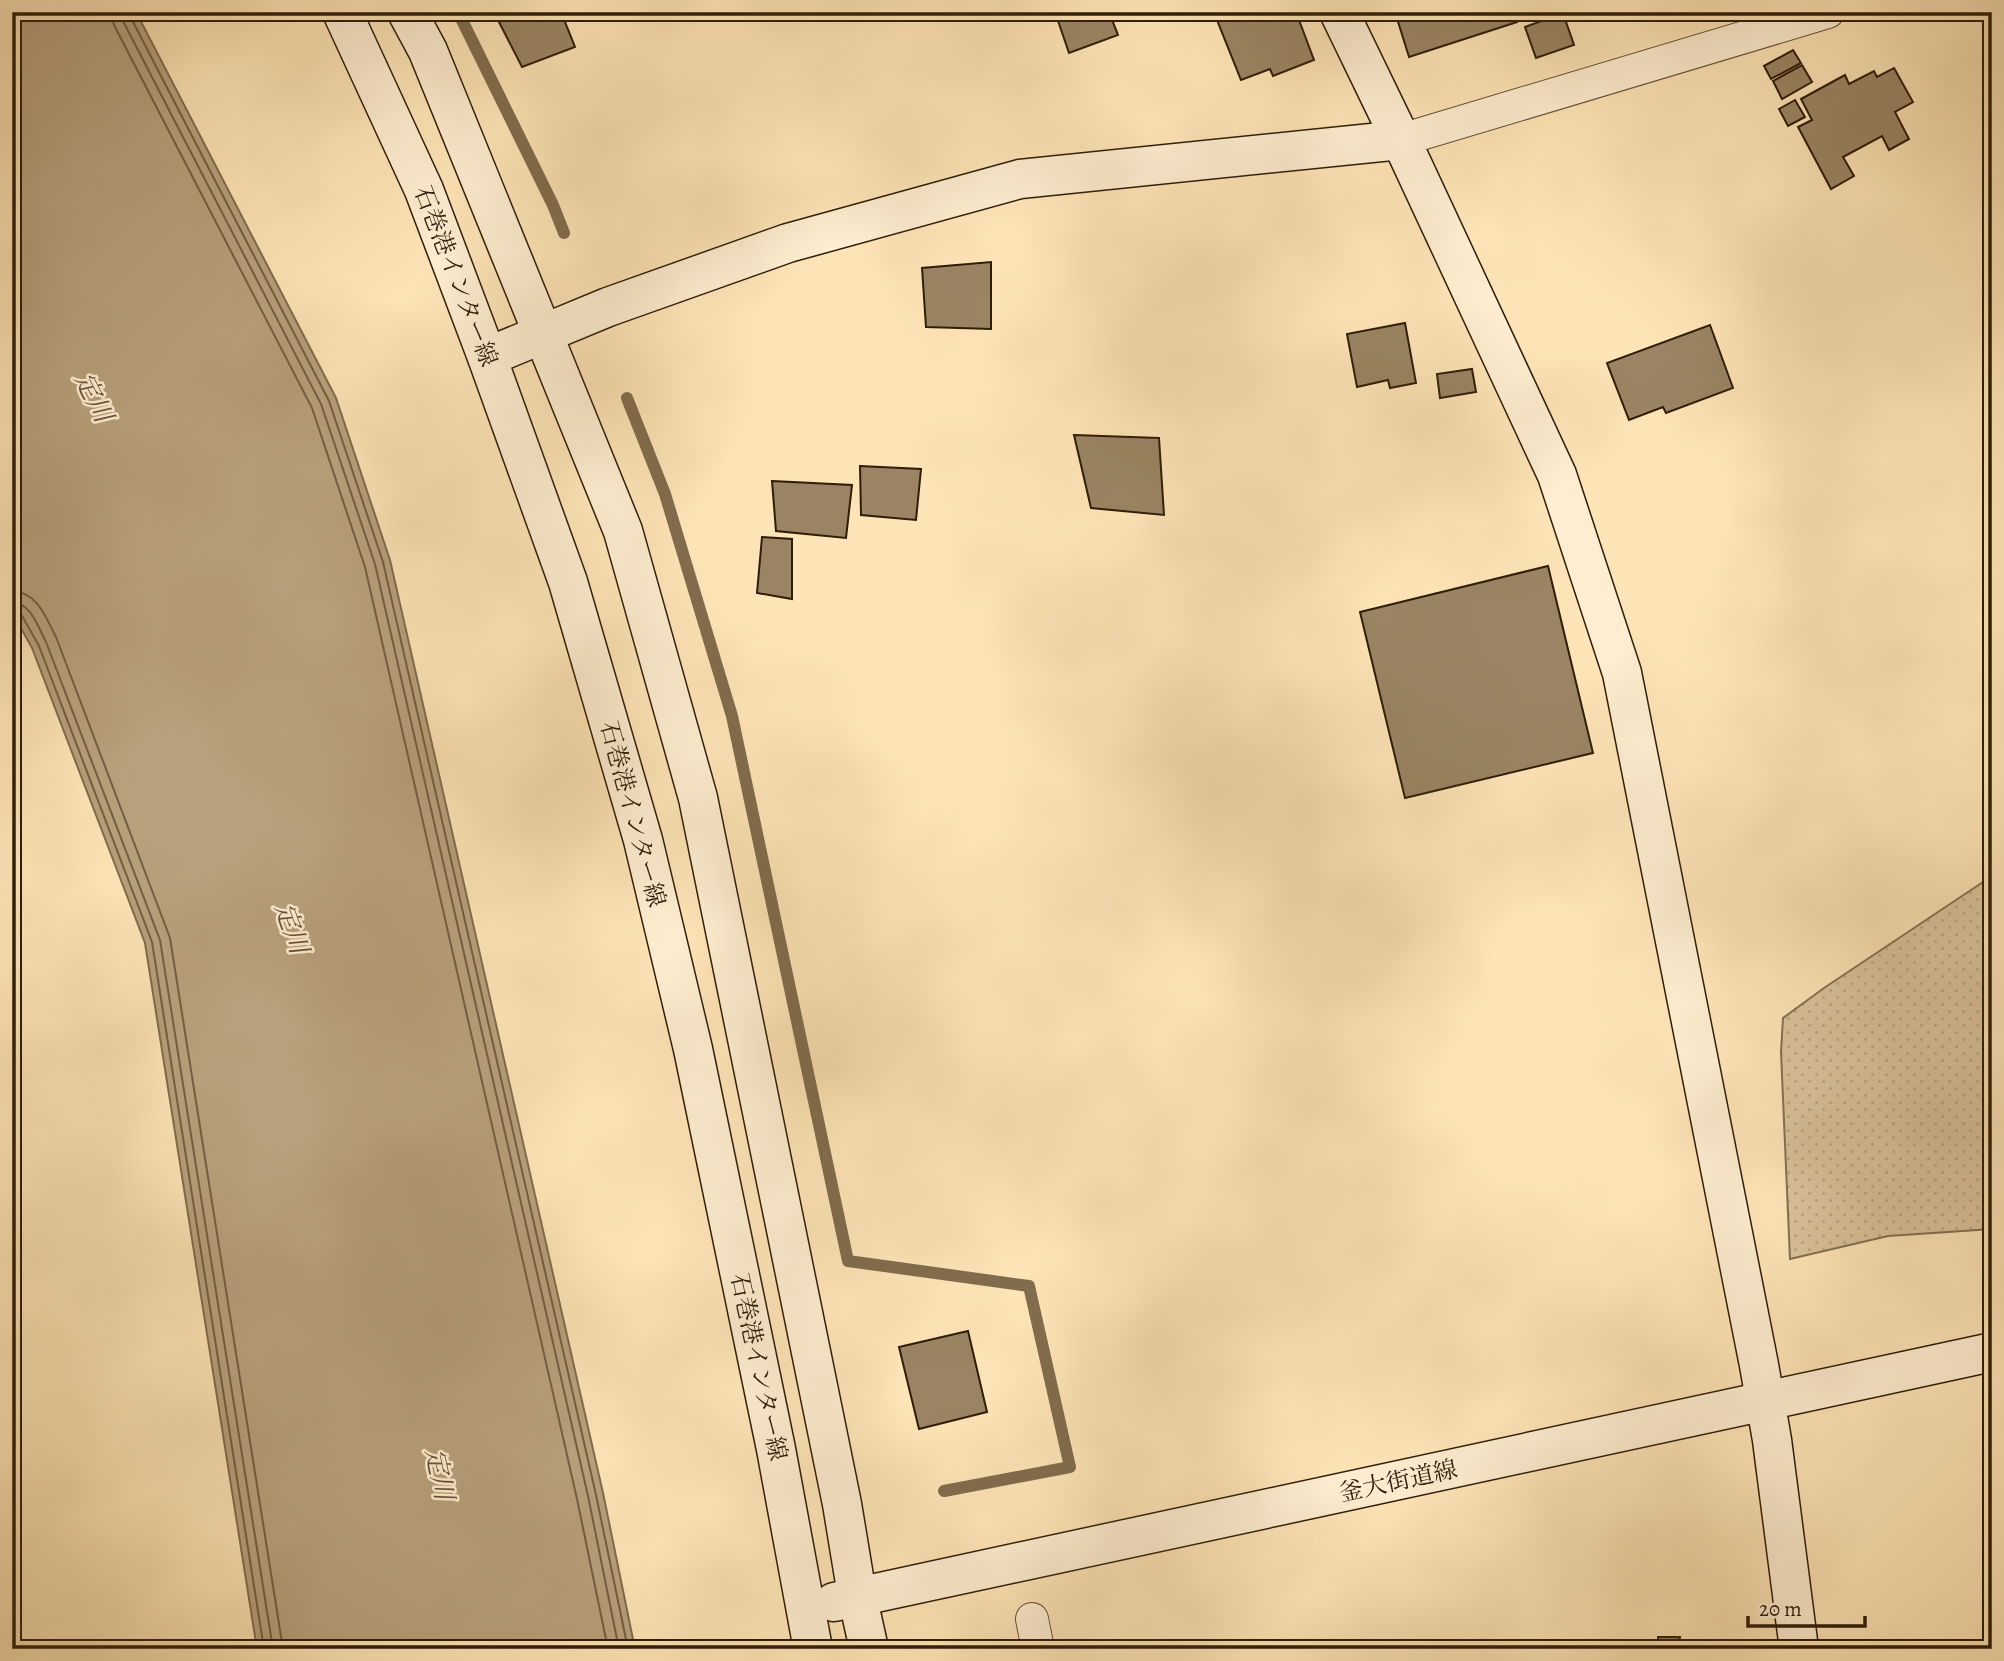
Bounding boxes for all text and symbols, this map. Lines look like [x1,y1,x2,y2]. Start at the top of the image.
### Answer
street label: 石巻港インター線 [407,181,505,371]
water label: 定川 [66,366,122,431]
street label: 石巻港インター線 [593,718,673,910]
water label: 定川 [266,898,318,961]
street label: 石巻港インター線 [723,1270,795,1464]
water label: 定川 [417,1445,463,1506]
street label: 釜大街道線 [1336,1453,1460,1509]
scale bar [1748,1584,1866,1628]
text: 20 m [1759,1595,1802,1623]

